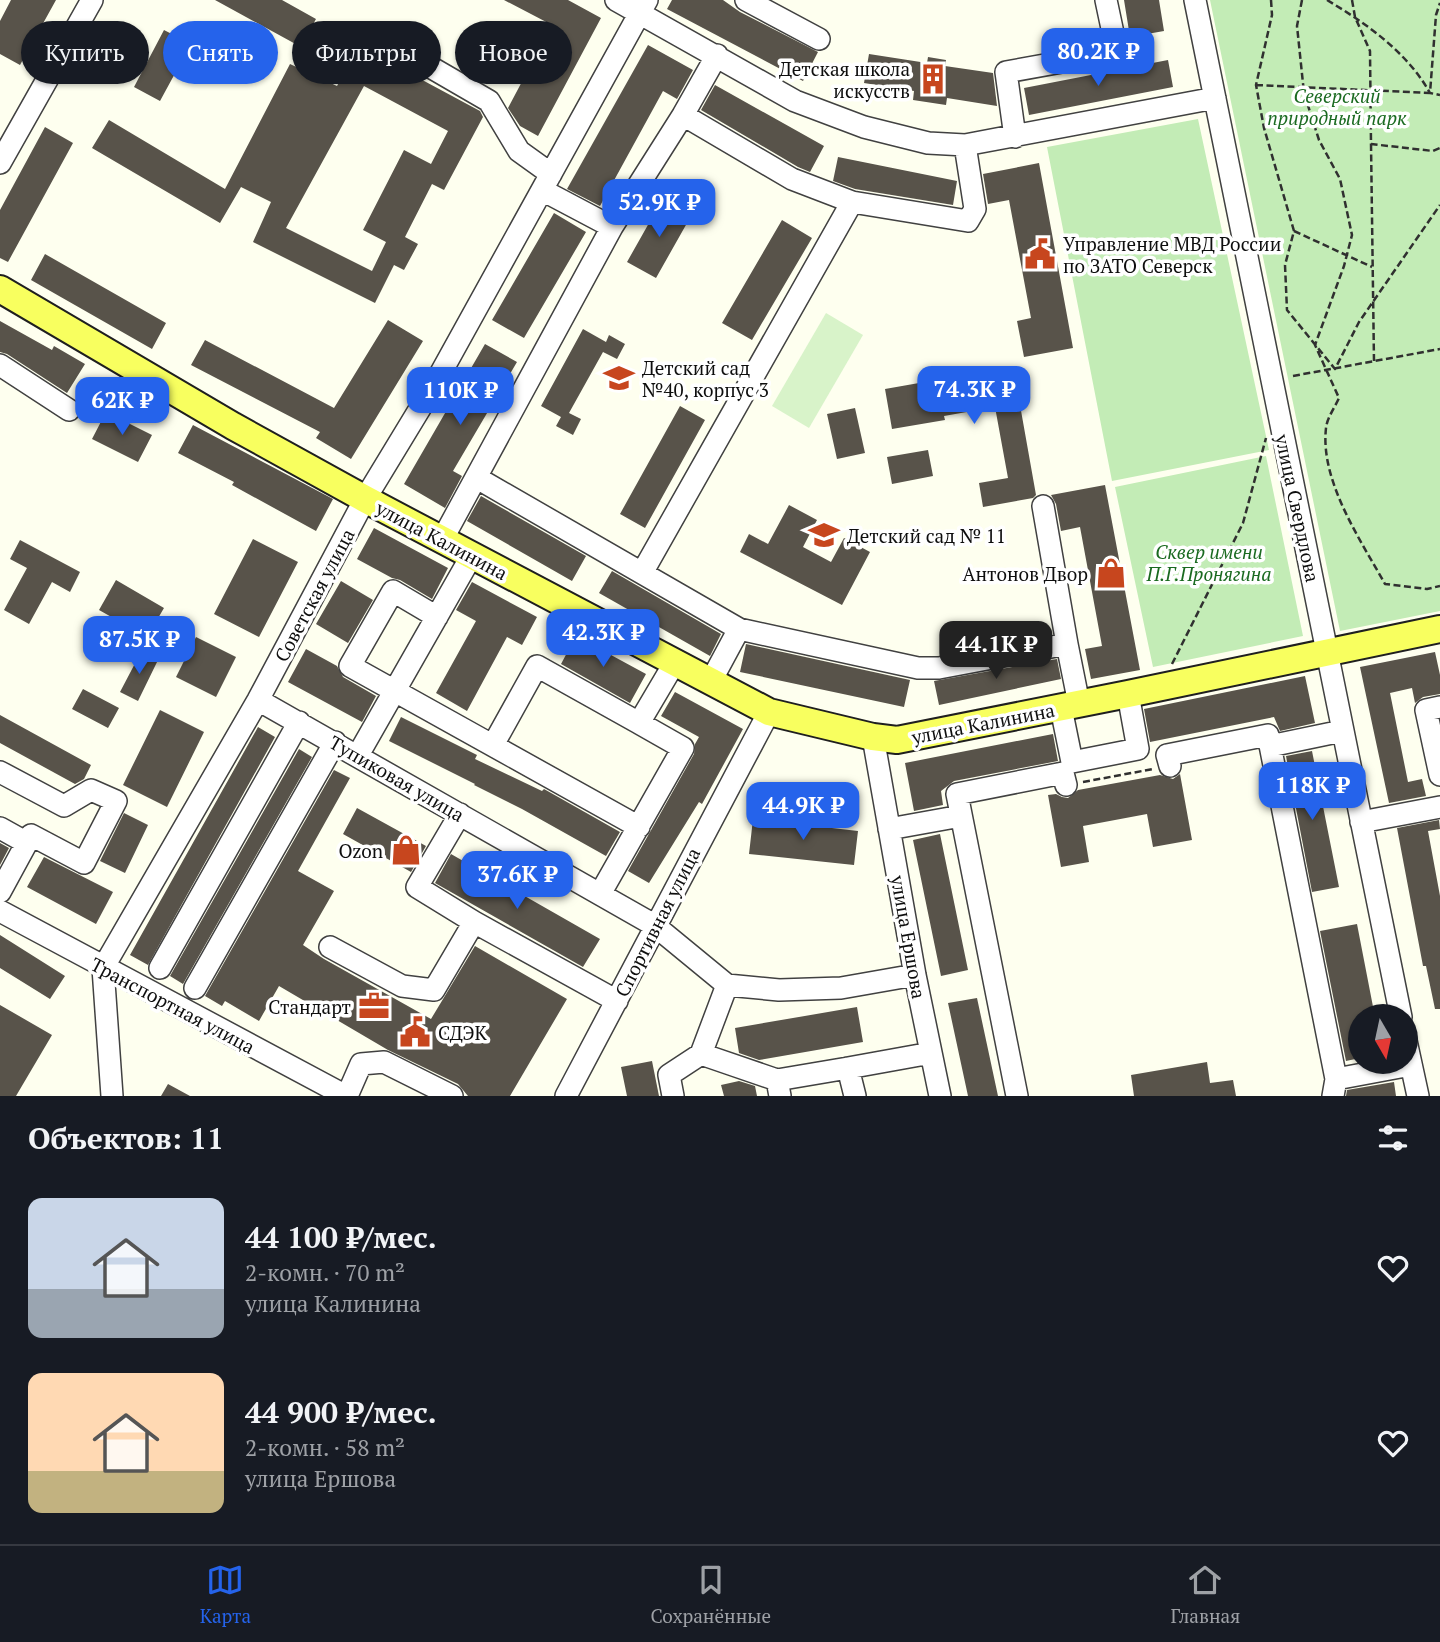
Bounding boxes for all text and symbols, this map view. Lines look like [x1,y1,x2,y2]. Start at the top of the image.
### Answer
chip: Купить [21,21,149,84]
chip: Снять [163,21,278,84]
chip: Фильтры [292,21,441,84]
chip: Новое [455,21,572,84]
pin: 80.2K ₽ [1033,28,1163,88]
text: 80.2K ₽ [1057,35,1139,66]
place label: Детская школа искусств [779,56,910,103]
building icon: Детская школа искусств [916,62,950,96]
park label: Северский природный парк [1267,83,1407,130]
pin: 52.9K ₽ [594,180,724,239]
text: 52.9K ₽ [618,186,700,217]
place label: Управление МВД России по ЗАТО Северск [1063,231,1281,278]
public building icon: Управление МВД России по ЗАТО Северск [1023,237,1057,271]
place label: Детский сад №40, корпус 3 [642,355,769,402]
school or university icon: Детский сад №40, корпус 3 [602,361,636,395]
pin: 74.3K ₽ [909,366,1039,426]
pin: 110K ₽ [403,368,517,427]
text: 74.3K ₽ [933,373,1015,404]
text: 110K ₽ [423,374,497,405]
pin: 62K ₽ [73,378,171,437]
text: 62K ₽ [91,384,153,415]
street label: улица Свердлова [1270,431,1326,585]
street label: улица Калинина [371,494,512,585]
school or university icon: Детский сад № 11 [807,518,841,552]
place label: Детский сад № 11 [847,523,1006,548]
street label: Советская улица [268,524,360,666]
park label: Сквер имени П.Г.Пронягина [1146,539,1271,586]
shop icon: Антонов Двор [1094,556,1128,590]
place label: Антонов Двор [962,561,1088,586]
pin: 42.3K ₽ [538,610,668,669]
pin: 87.5K ₽ [74,616,204,676]
text: 42.3K ₽ [562,616,644,647]
pin: 44.1K ₽ [931,622,1061,681]
text: 87.5K ₽ [99,623,179,654]
text: 44.1K ₽ [955,628,1037,659]
street label: улица Калинина [908,697,1057,749]
street label: Тупиковая улица [325,729,469,827]
pin: 118K ₽ [1255,762,1369,822]
text: 118K ₽ [1275,769,1349,800]
pin: 44.9K ₽ [738,782,868,842]
text: 44.9K ₽ [762,789,844,820]
shop icon: Ozon [389,833,423,867]
place label: Ozon [338,838,383,863]
street label: Спортивная улица [609,843,706,1001]
pin: 37.6K ₽ [452,852,582,911]
text: 37.6K ₽ [477,858,557,889]
street label: улица Ершова [886,872,932,1001]
street label: Транспортная улица [87,951,260,1059]
office icon: Стандарт [357,989,391,1023]
place label: Стандарт [268,994,351,1019]
north arrow [1348,1004,1418,1074]
map controls [1348,1004,1418,1074]
public building icon: СДЭК [398,1015,432,1049]
place label: СДЭК [438,1020,488,1045]
text: Объектов: 11 [28,1118,224,1158]
icon: filters [1374,1119,1412,1157]
text: 44 100 ₽/мес. [245,1217,437,1257]
icon: home [84,1226,168,1310]
icon: heart [1374,1249,1412,1287]
text: 2-комн. · 70 m² [245,1257,405,1288]
text: улица Калинина [245,1288,421,1319]
text: 44 900 ₽/мес. [245,1392,437,1432]
icon: home [84,1401,168,1485]
icon: heart [1374,1424,1412,1462]
text: 2-комн. · 58 m² [245,1432,405,1463]
text: улица Ершова [245,1463,396,1494]
tab: Карта [200,1561,251,1628]
tab: Сохранённые [651,1561,771,1628]
tab: Главная [1171,1561,1240,1628]

